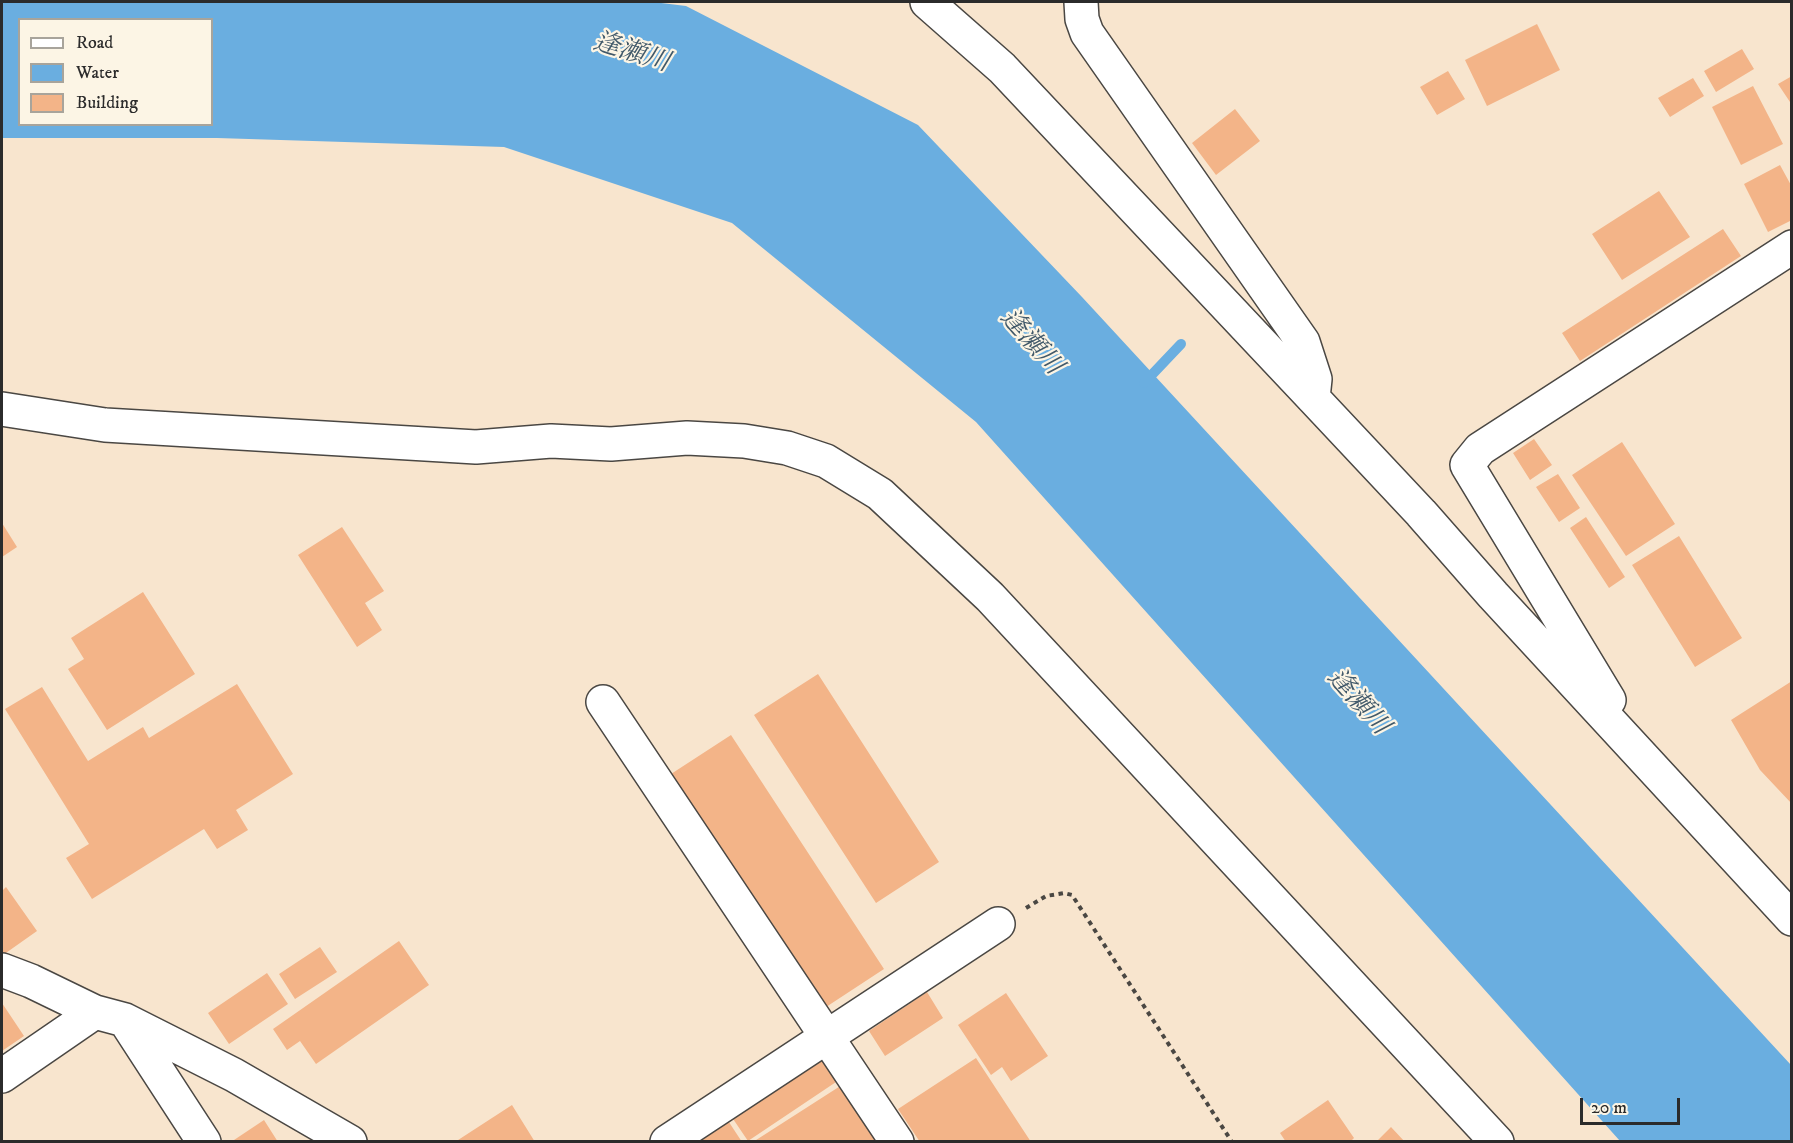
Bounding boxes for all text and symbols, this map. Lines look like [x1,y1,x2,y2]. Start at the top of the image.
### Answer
legend [18,18,213,126]
water label: 逢瀬川 [589,28,673,80]
text: Road [76,32,113,54]
text: Water [76,62,119,84]
text: Building [76,92,138,114]
water label: 逢瀬川 [992,304,1068,382]
water label: 逢瀬川 [1319,664,1395,742]
scale bar [1583,1086,1684,1124]
text: 20 m [1591,1097,1627,1119]

